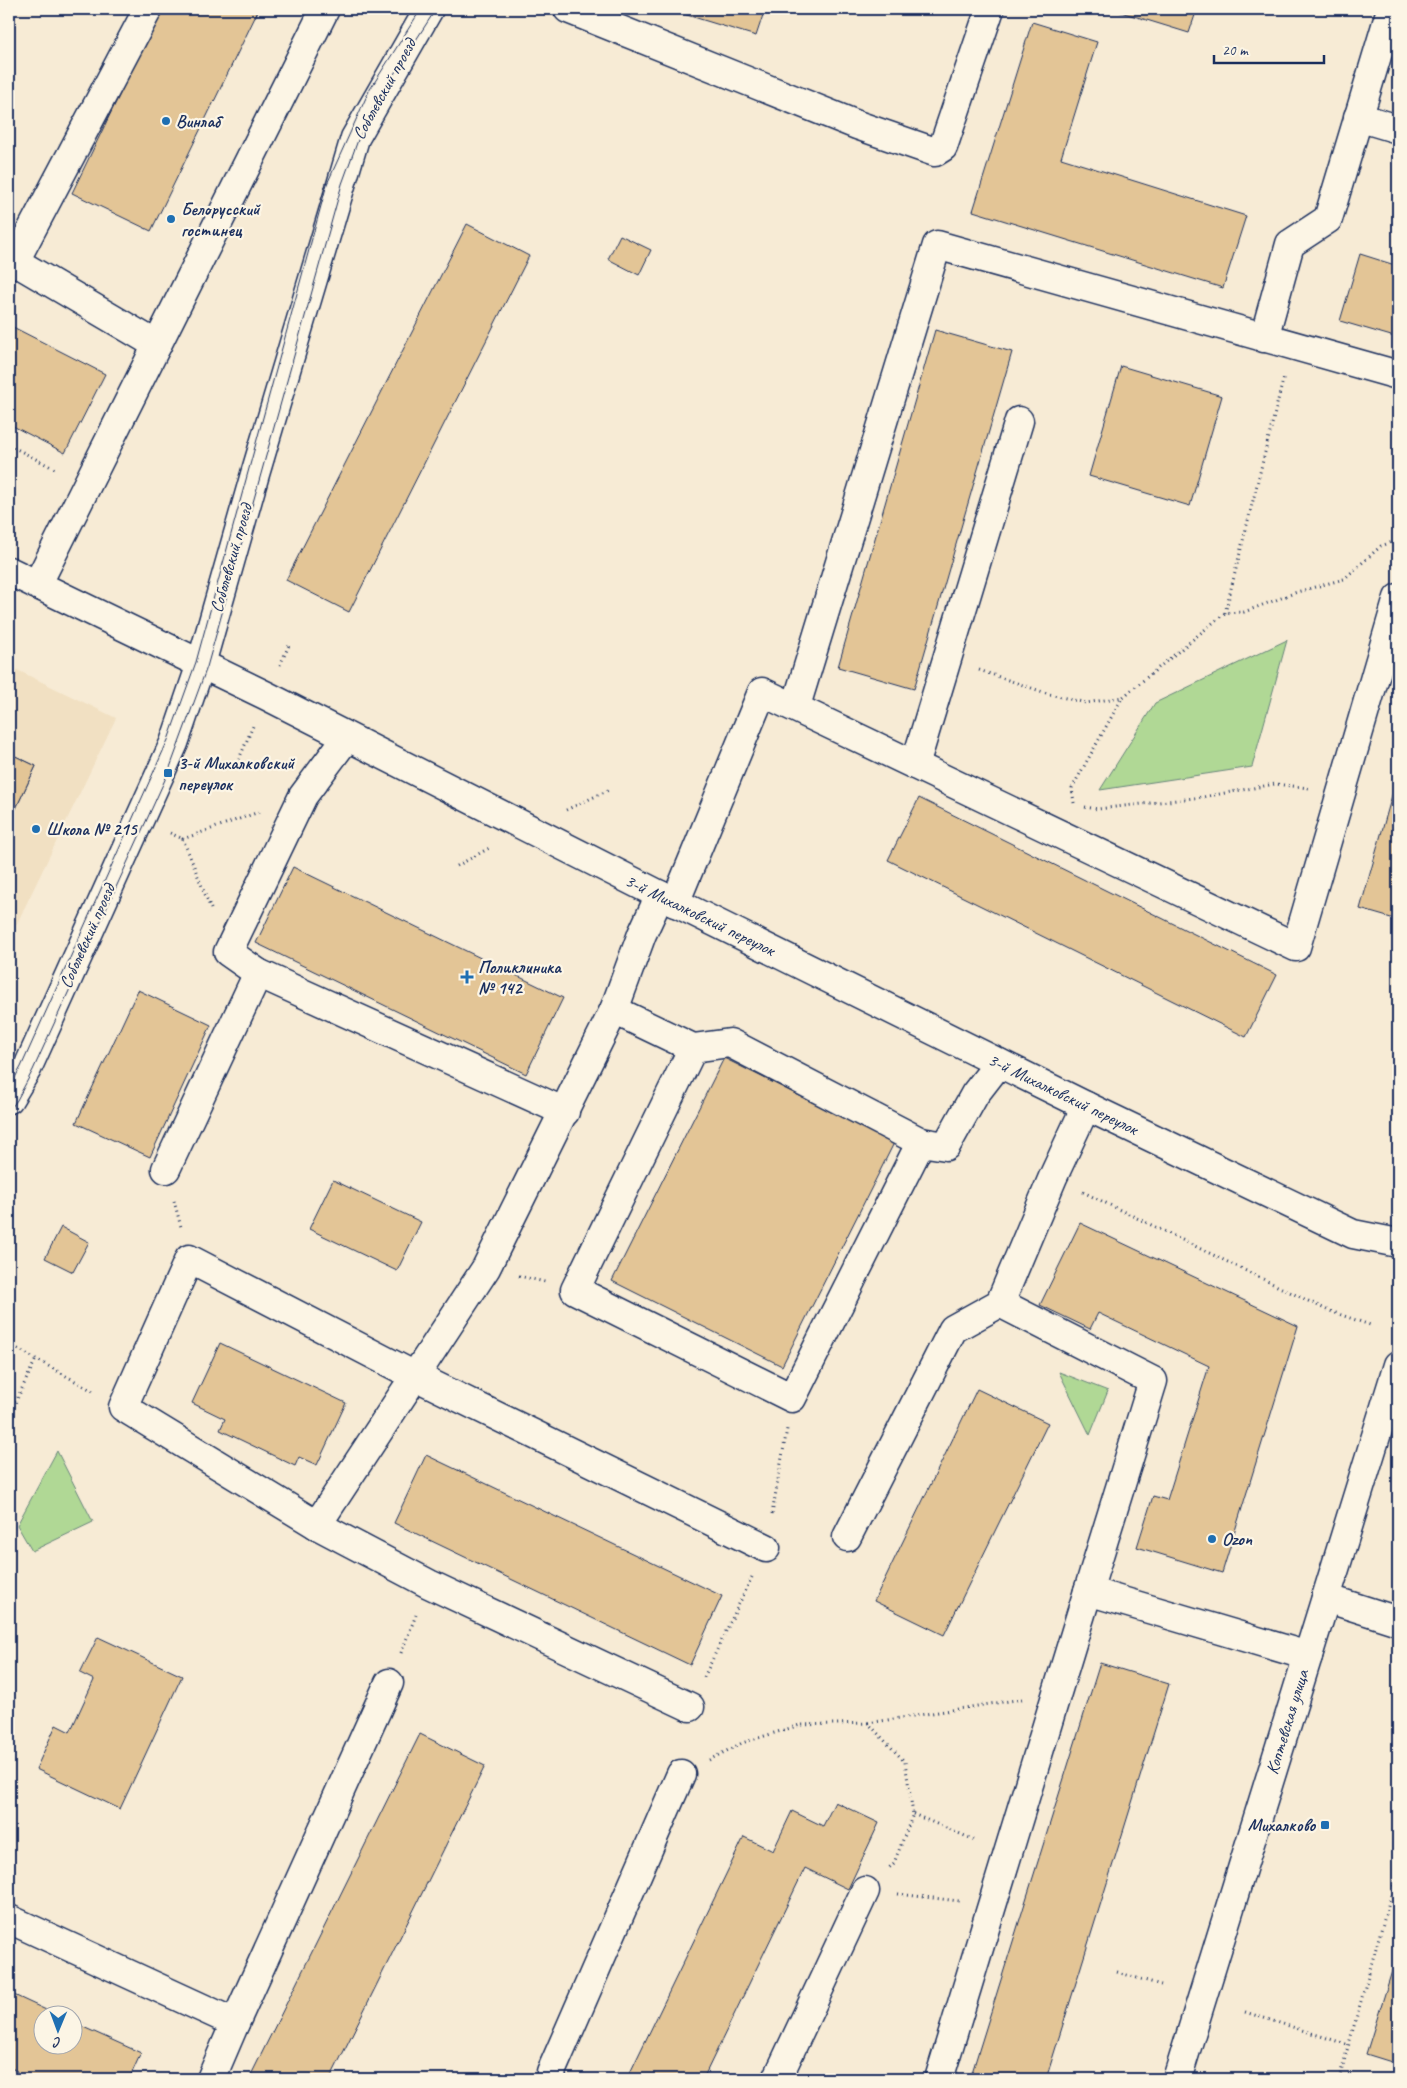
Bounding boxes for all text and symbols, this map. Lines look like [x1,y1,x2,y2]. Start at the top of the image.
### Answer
scale bar [1214,32,1324,64]
street label: Соболевский проезд [347,33,422,143]
text: 20 m [1222,41,1249,60]
place label: Винлаб [176,110,224,132]
marker: Винлаб [160,115,172,127]
place label: Белорусский гостинец [181,198,261,241]
marker: Белорусский гостинец [165,213,177,225]
street label: Соболевский проезд [205,500,257,615]
place label: 3-й Михалковский переулок [178,752,295,795]
marker: 3-й Михалковский переулок [162,767,174,779]
place label: Школа № 215 [46,818,139,840]
marker: Школа № 215 [30,823,42,835]
street label: 3-й Михалковский переулок [622,869,781,962]
street label: Соболевский проезд [54,879,120,992]
place label: Поликлиника № 142 [478,956,562,999]
marker: Поликлиника № 142 [460,970,474,984]
street label: 3-й Михалковский переулок [985,1048,1144,1141]
place label: Ozon [1222,1528,1253,1550]
marker: Ozon [1206,1533,1218,1545]
street label: Коптевская улица [1261,1666,1314,1777]
place label: Михалково [1248,1814,1316,1836]
marker: Михалково [1319,1819,1331,1831]
north arrow [32,2006,82,2056]
text: С [52,2034,61,2051]

